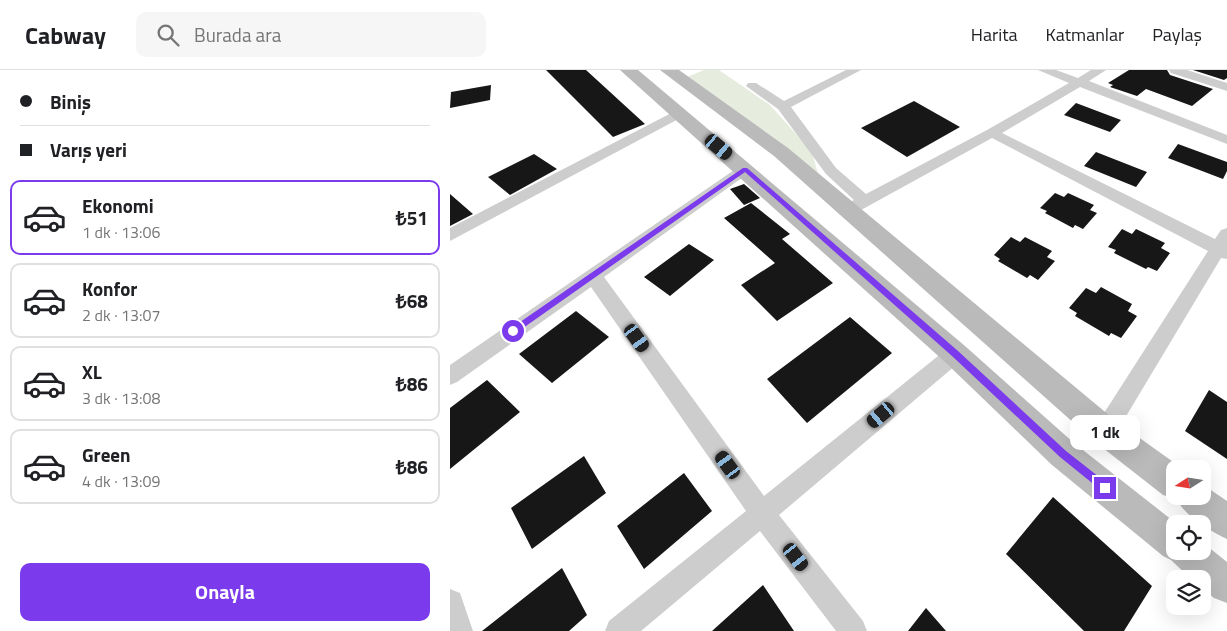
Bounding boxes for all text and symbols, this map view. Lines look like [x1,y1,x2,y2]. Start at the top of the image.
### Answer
search box [136,12,486,57]
text: Cabway [25,17,106,53]
text: Burada ara [194,20,281,49]
icon: search [154,21,182,49]
text: Harita [971,21,1018,48]
text: Katmanlar [1046,21,1124,48]
text: Paylaş [1152,21,1202,48]
text: Biniş [50,87,91,116]
car [702,132,735,162]
text: Varış yeri [50,135,127,164]
text: Ekonomi [82,191,154,220]
icon: car [22,195,67,240]
text: ₺51 [396,203,428,232]
text: 1 dk · 13:06 [82,220,160,244]
text: Konfor [82,274,137,303]
icon: car [22,278,67,323]
text: ₺68 [396,286,428,315]
text: 2 dk · 13:07 [82,303,160,327]
route start [502,320,524,342]
car [622,321,651,355]
text: XL [82,357,102,386]
icon: car [22,361,67,406]
text: ₺86 [396,369,428,398]
text: 3 dk · 13:08 [82,386,160,410]
car [864,400,897,430]
callout: 1 dk [1070,416,1140,450]
text: 1 dk [1090,420,1120,444]
text: Green [82,440,131,469]
icon: car [22,444,67,489]
car [713,448,742,482]
text: ₺86 [396,452,428,481]
north arrow [1166,460,1211,505]
map controls [1166,460,1211,615]
text: 4 dk · 13:09 [82,469,160,493]
route end [1094,477,1116,499]
button: locate [1166,515,1211,560]
car [780,541,811,573]
button: Onayla [20,563,430,621]
button: layers [1166,570,1211,615]

